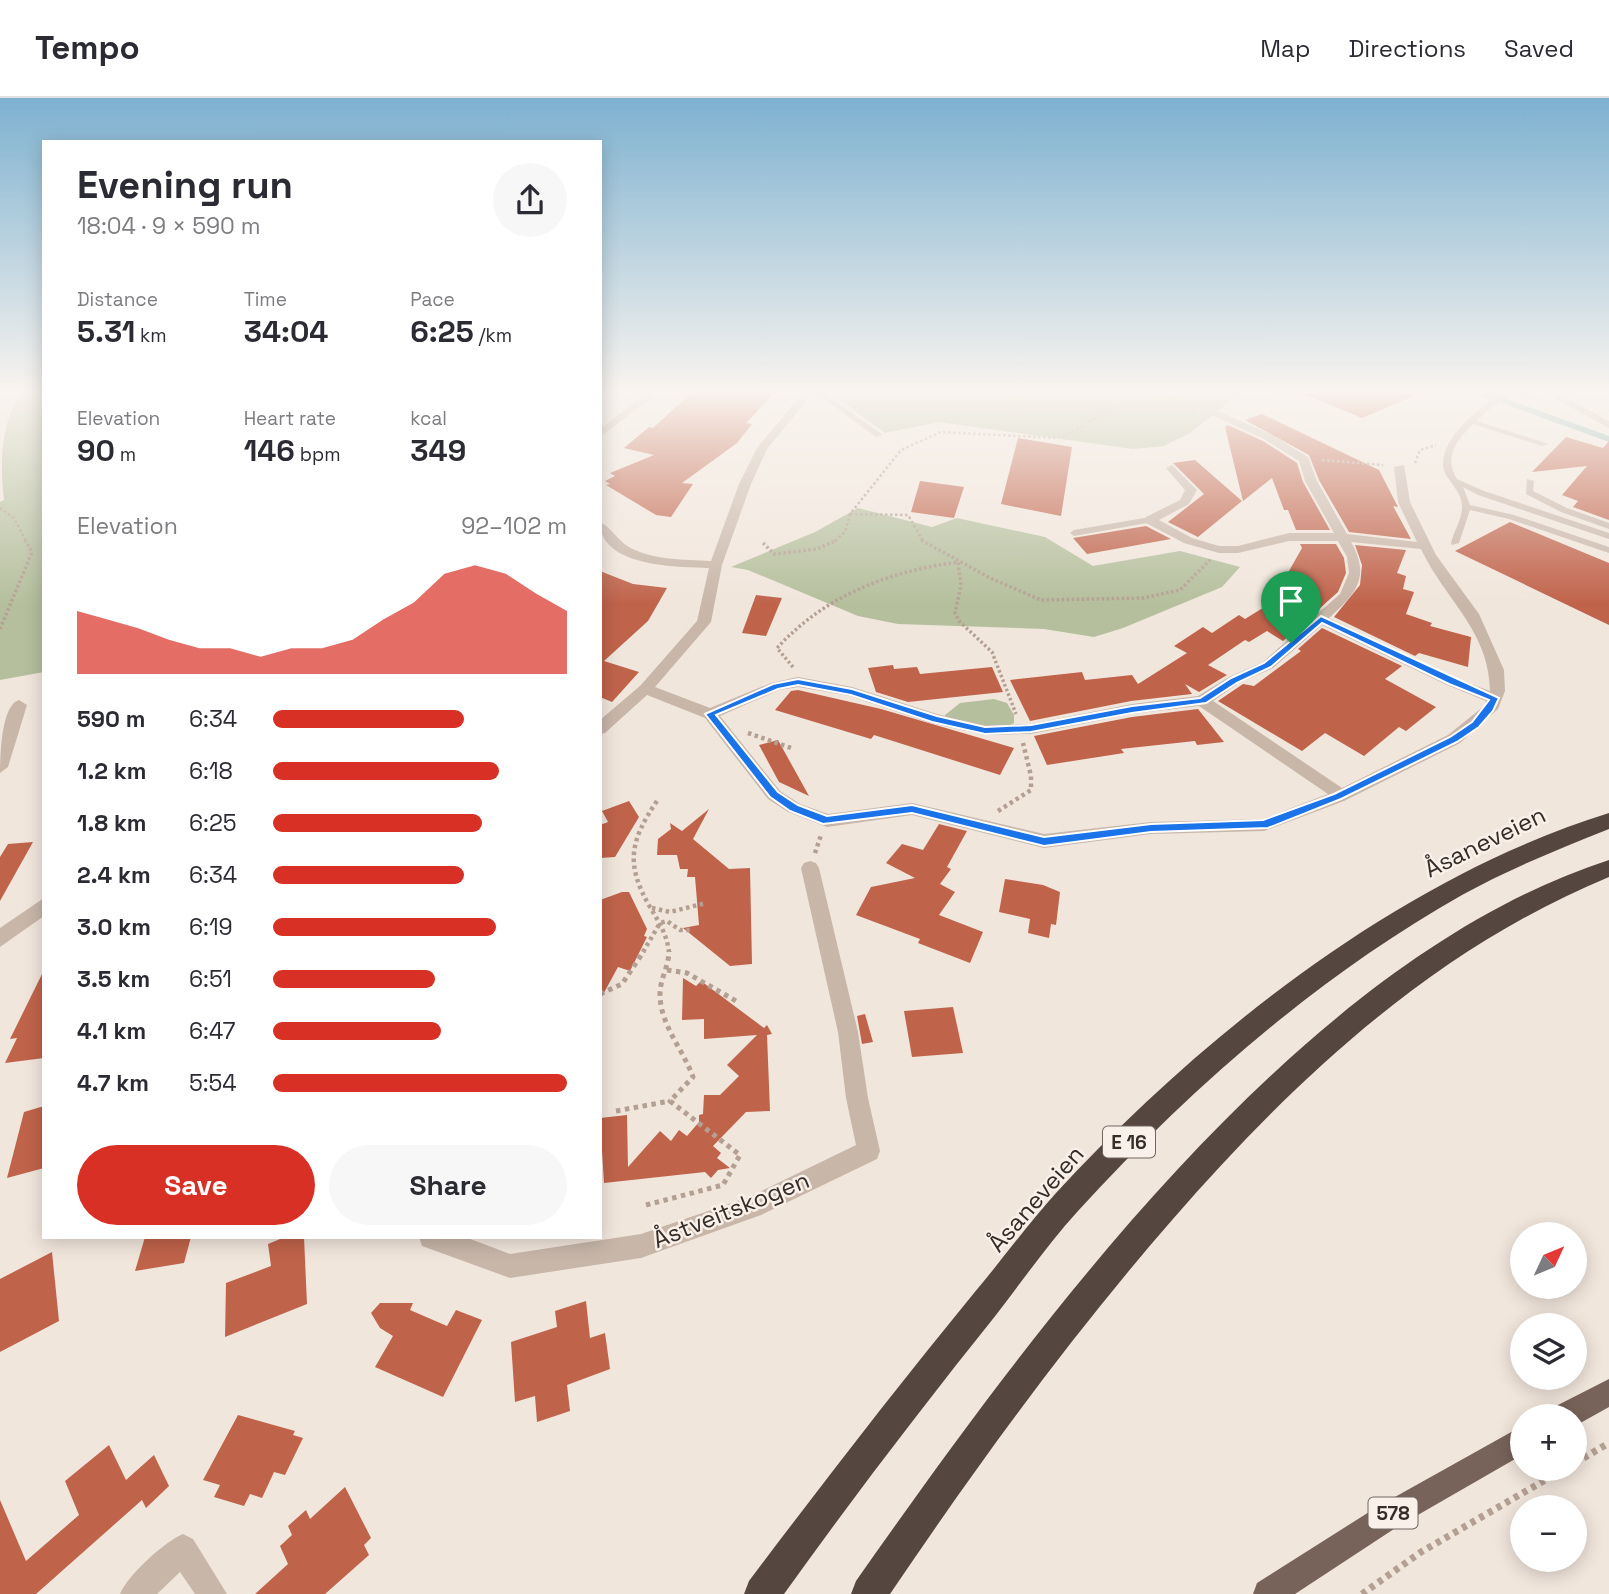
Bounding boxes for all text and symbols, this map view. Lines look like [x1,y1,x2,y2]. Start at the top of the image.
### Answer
text: Tempo [35,27,140,69]
text: Map [1260,33,1310,64]
text: Directions [1348,33,1466,64]
text: Saved [1504,33,1574,64]
text: Evening run [77,161,293,209]
button: share [493,163,567,237]
text: 18:04 · 9 × 590 m [77,211,260,241]
text: Distance [77,287,158,312]
text: Time [244,287,287,312]
text: Pace [410,287,455,312]
text: 5.31 [77,312,135,351]
text: 34:04 [244,312,328,351]
text: 6:25 [410,312,474,351]
text: km [135,323,167,348]
text: /km [474,323,512,348]
text: Elevation [77,406,160,431]
text: Heart rate [244,406,336,431]
text: kcal [410,406,447,431]
text: 90 [77,431,115,470]
text: 146 [244,431,295,470]
text: 349 [410,431,466,470]
text: m [115,442,136,467]
text: bpm [295,442,341,467]
text: Elevation [77,511,178,541]
text: 92–102 m [461,511,567,541]
pin [1261,571,1321,643]
icon: arrive [1272,582,1310,620]
text: 590 m [77,704,145,734]
text: 6:34 [189,704,237,734]
text: 1.2 km [77,756,146,786]
text: 6:18 [189,756,233,786]
street label: Åsaneveien [1419,799,1551,884]
text: 1.8 km [77,808,147,838]
text: 6:25 [189,808,237,838]
text: 2.4 km [77,860,151,890]
text: 6:34 [189,860,237,890]
text: 3.0 km [77,912,151,942]
text: 6:19 [189,912,233,942]
text: 3.5 km [77,964,150,994]
text: 6:51 [189,964,232,994]
text: 4.1 km [77,1016,146,1046]
text: 6:47 [189,1016,236,1046]
text: 4.7 km [77,1068,149,1098]
text: 5:54 [189,1068,237,1098]
road number: E 16 [1103,1126,1155,1158]
street label: Åsaneveien [981,1139,1090,1258]
button: Save [77,1145,315,1225]
button: Share [329,1145,567,1225]
street label: Åstveitskogen [648,1164,814,1255]
north arrow [1510,1222,1587,1298]
map controls [1510,1222,1587,1572]
button: layers [1510,1313,1587,1390]
button: + [1510,1404,1587,1481]
button: − [1510,1495,1587,1572]
road number: 578 [1368,1498,1418,1528]

